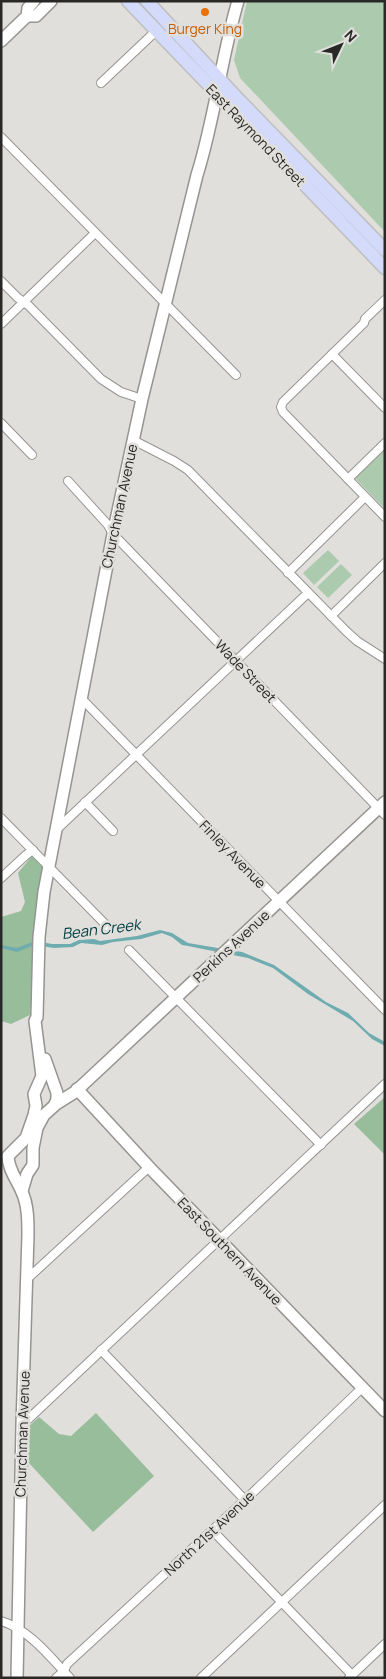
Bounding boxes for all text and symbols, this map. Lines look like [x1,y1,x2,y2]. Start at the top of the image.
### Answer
marker: Burger King [199,6,211,18]
place label: Burger King [168,19,242,38]
north arrow [316,20,366,70]
text: N [340,26,361,46]
street label: East Raymond Street [202,80,310,191]
street label: Churchman Avenue [97,442,141,570]
street label: Wade Street [211,635,281,707]
street label: Finley Avenue [196,816,270,892]
street label: Perkins Avenue [189,906,273,986]
water label: Bean Creek [60,913,144,944]
street label: East Southern Avenue [174,1193,286,1309]
street label: Churchman Avenue [10,1371,34,1497]
street label: North 21st Avenue [160,1486,258,1580]

